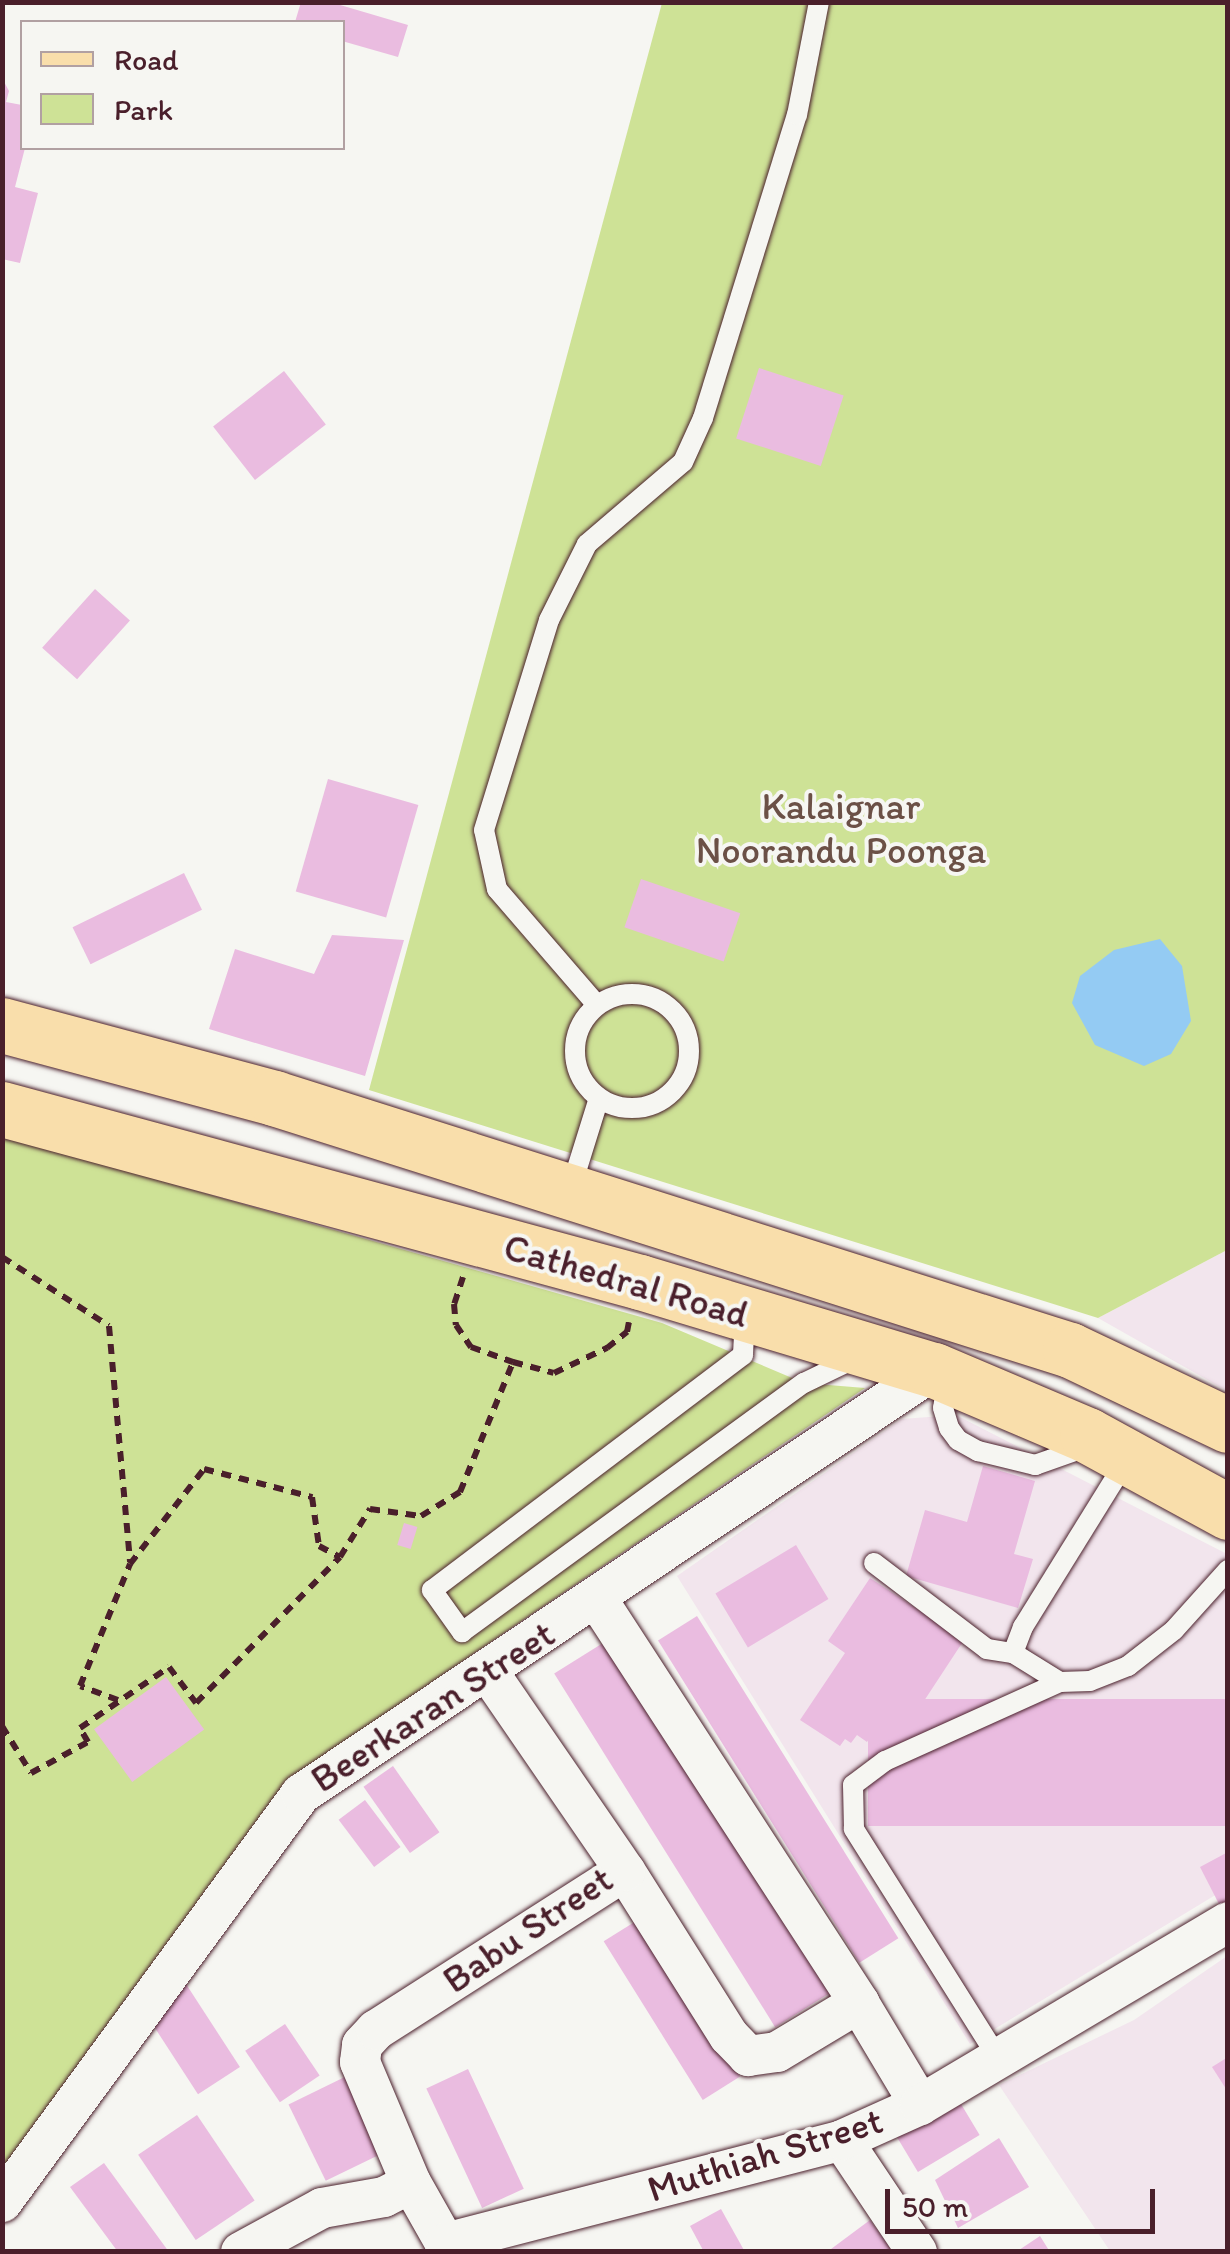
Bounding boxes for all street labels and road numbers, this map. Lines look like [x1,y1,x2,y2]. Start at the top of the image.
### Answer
street label: Cathedral Road [498,1224,754,1338]
street label: Beerkaran Street [303,1612,563,1802]
street label: Babu Street [435,1857,621,2003]
street label: Muthiah Street [642,2098,888,2212]

